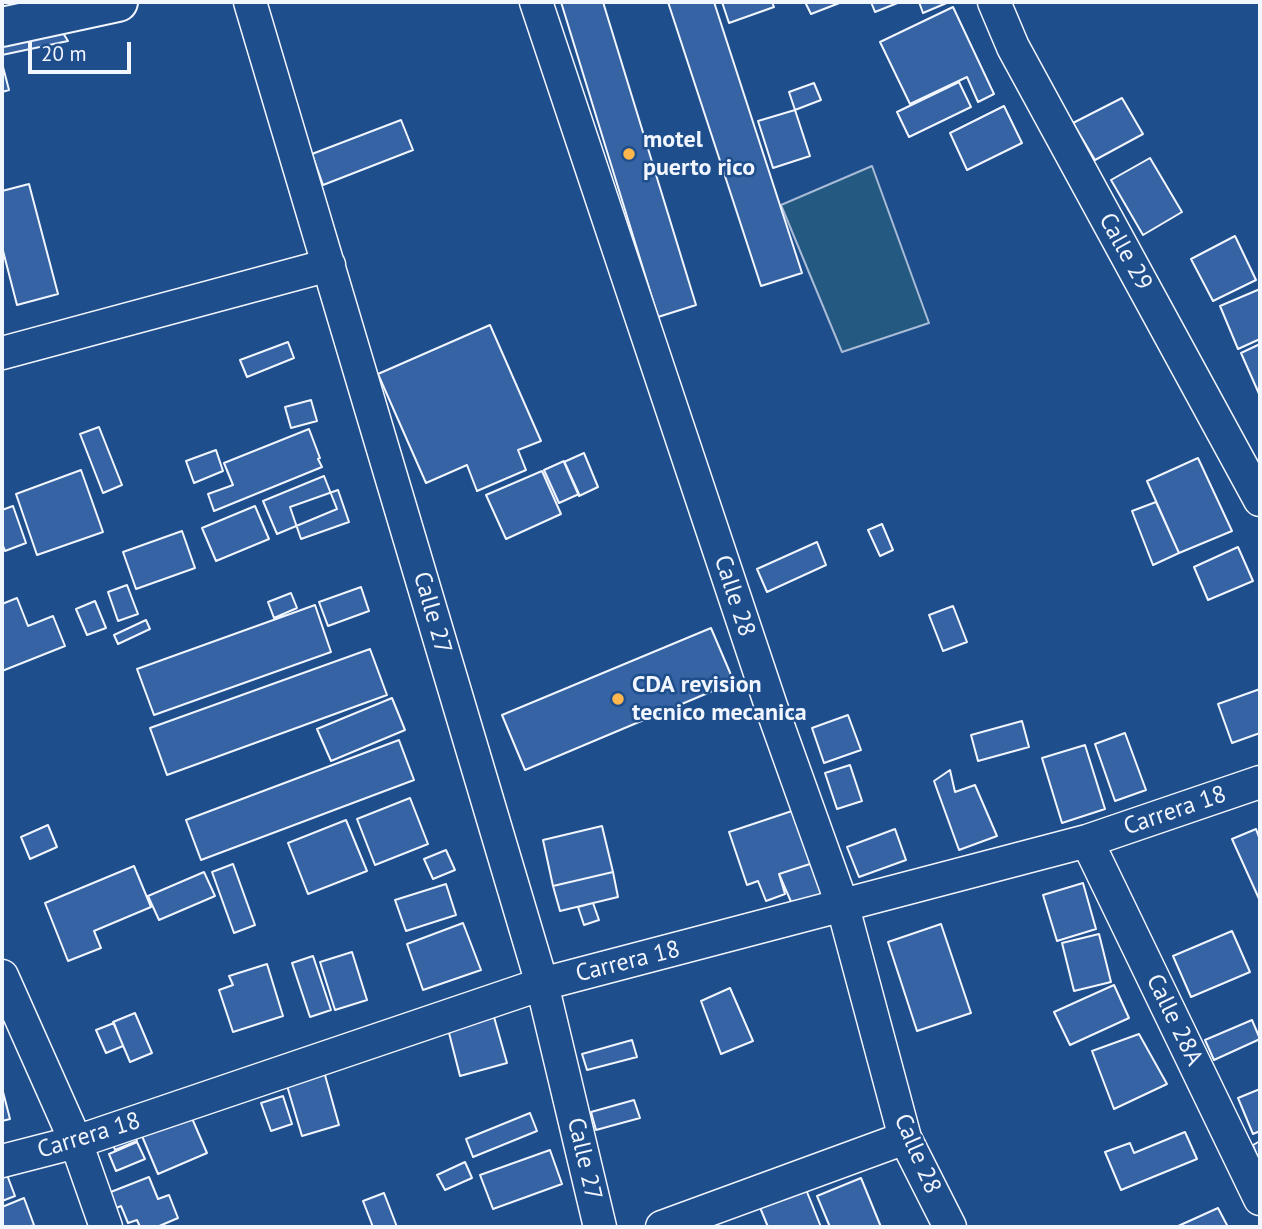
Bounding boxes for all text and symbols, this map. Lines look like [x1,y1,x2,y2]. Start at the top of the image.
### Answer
scale bar [32,28,135,72]
text: 20 m [41,40,87,67]
place label: motel puerto rico [643,126,755,182]
marker: motel puerto rico [621,146,637,162]
street label: Calle 29 [1092,208,1158,296]
street label: Calle 28 [707,552,761,640]
street label: Calle 27 [407,569,457,657]
place label: CDA revision tecnico mecanica [632,671,807,727]
marker: CDA revision tecnico mecanica [610,691,626,707]
street label: Carrera 18 [1120,780,1230,842]
street label: Carrera 18 [573,935,683,989]
street label: Calle 28A [1140,970,1208,1070]
street label: Carrera 18 [34,1107,144,1165]
street label: Calle 28 [887,1110,947,1198]
street label: Calle 27 [561,1115,607,1203]

